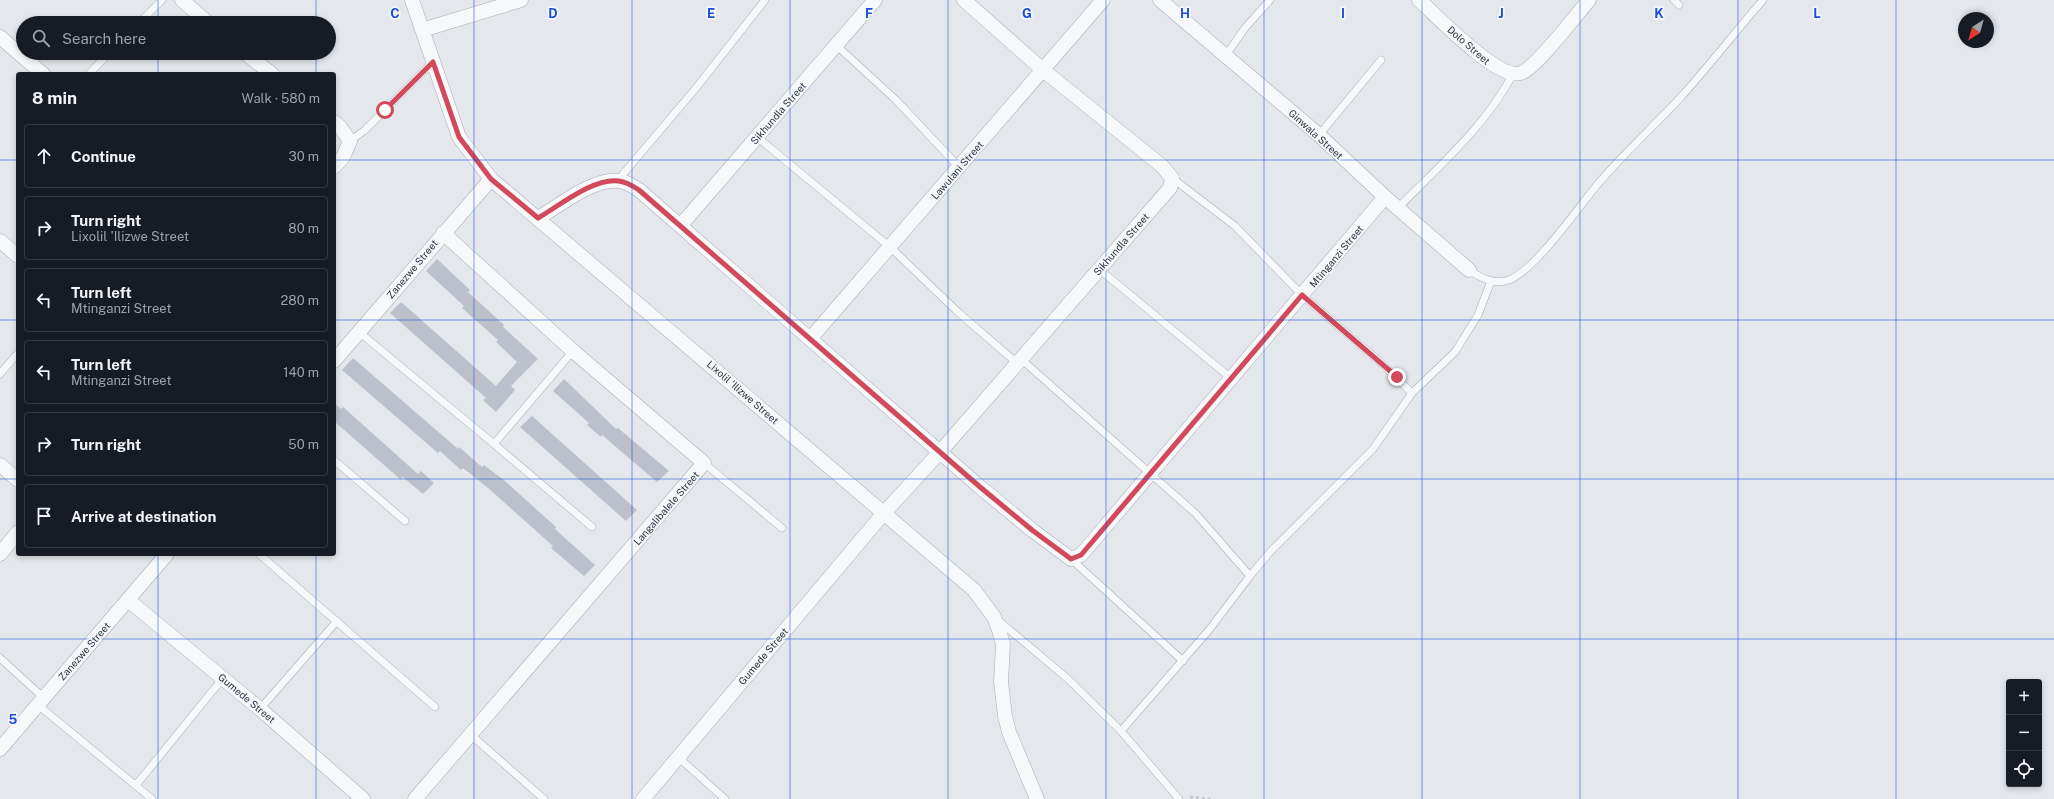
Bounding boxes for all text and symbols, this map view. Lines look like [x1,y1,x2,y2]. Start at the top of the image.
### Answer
text: C [390,6,400,21]
text: D [548,6,558,21]
text: E [707,6,715,21]
text: F [865,6,873,21]
text: G [1022,6,1032,21]
text: H [1180,6,1190,21]
text: I [1341,6,1345,21]
text: J [1498,6,1504,21]
text: K [1654,6,1664,21]
text: L [1813,6,1821,21]
north arrow [1958,12,1994,48]
search box [16,16,336,60]
street label: Dolo Street [1445,23,1493,67]
icon: search [30,27,52,49]
text: Search here [62,30,146,47]
street label: Sikhundla Street [748,79,808,147]
text: 8 min [32,88,77,108]
text: Walk · 580 m [242,91,320,106]
route start [376,101,394,119]
street label: Ginwala Street [1286,107,1346,162]
street label: Lawulani Street [929,138,986,202]
icon: ahead [33,145,55,167]
text: Continue [71,148,136,165]
text: 30 m [289,149,319,164]
street label: Sikhundla Street [1091,210,1151,278]
text: Turn right [71,212,141,229]
icon: right [33,217,55,239]
text: 80 m [288,221,319,236]
street label: Mtinganzi Street [1307,222,1366,289]
text: Lixolil 'Ilizwe Street [71,229,189,244]
street label: Zanezwe Street [384,237,440,301]
text: Turn left [71,284,132,301]
icon: left [33,289,55,311]
text: 280 m [281,293,319,308]
text: Mtinganzi Street [71,301,171,316]
text: Turn left [71,356,132,373]
street label: Lixolil 'Ilizwe Street [705,358,781,426]
icon: left [33,361,55,383]
text: 140 m [283,365,319,380]
route end [1388,368,1406,386]
text: Mtinganzi Street [71,373,171,388]
icon: right [33,433,55,455]
text: Turn right [71,436,141,453]
text: 50 m [288,437,319,452]
street label: Langalibalele Street [631,469,701,547]
icon: arrive [33,505,55,527]
text: Arrive at destination [71,508,216,525]
street label: Zanezwe Street [56,619,113,682]
street label: Gumede Street [736,625,790,687]
street label: Gumede Street [216,671,278,725]
map controls [2006,679,2042,787]
button: + [2006,679,2042,715]
text: 5 [9,712,18,727]
button: − [2006,715,2042,751]
button: locate [2006,751,2042,787]

